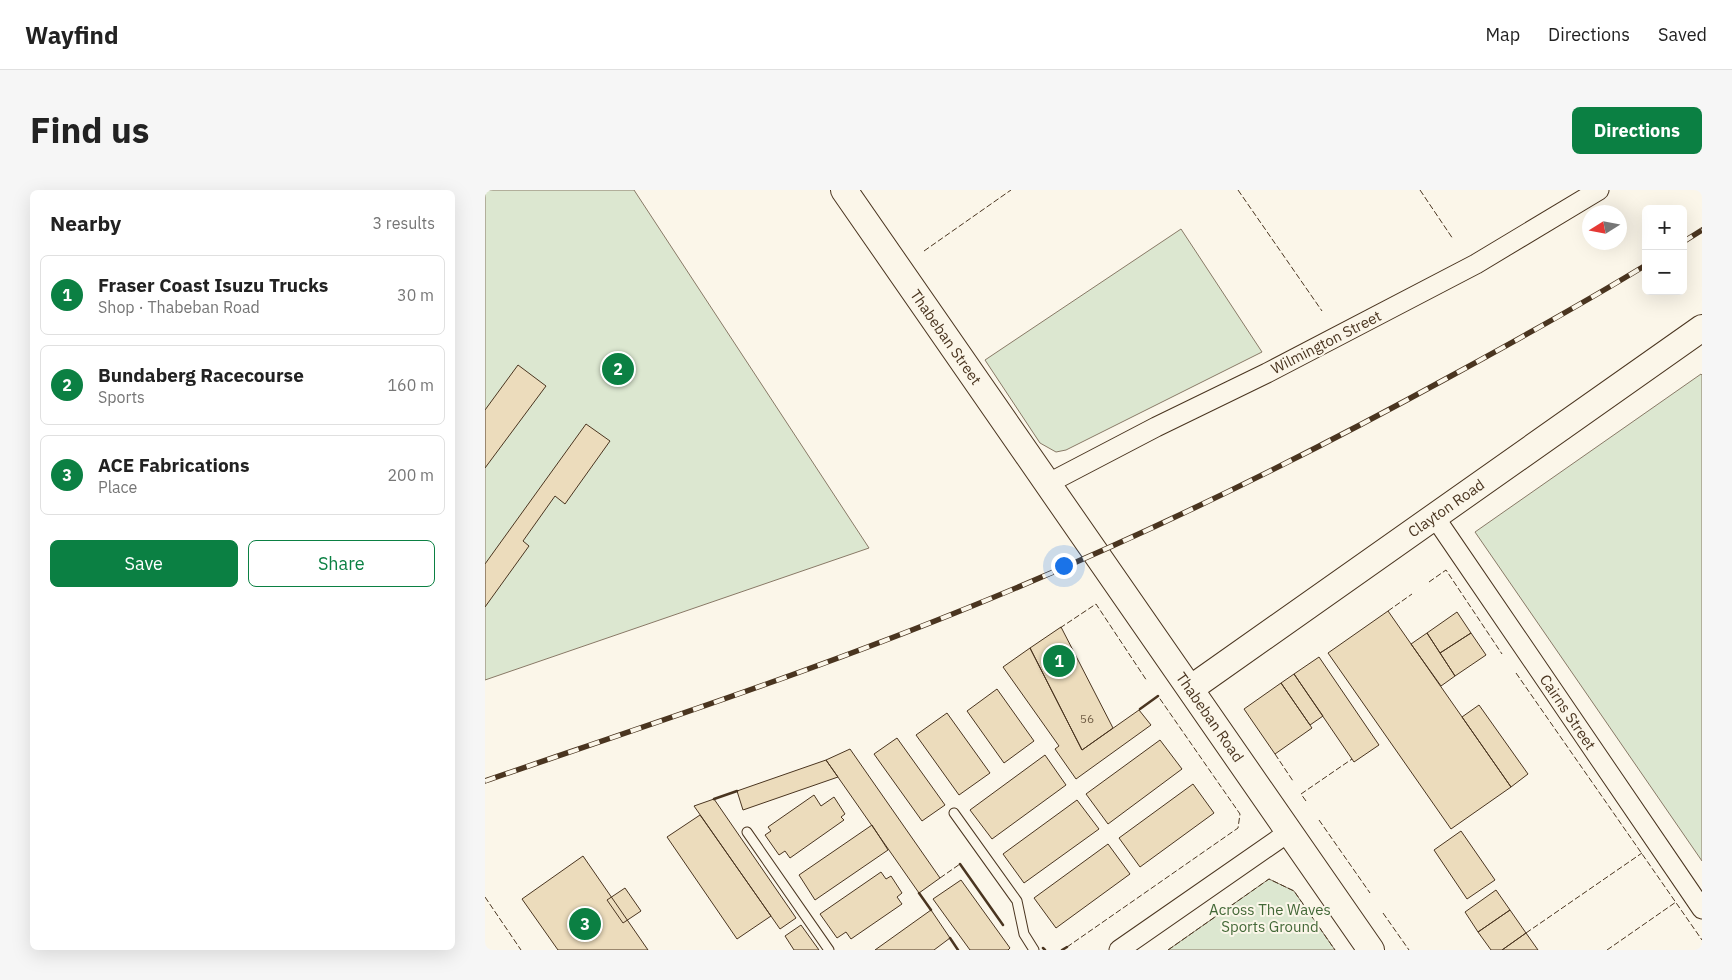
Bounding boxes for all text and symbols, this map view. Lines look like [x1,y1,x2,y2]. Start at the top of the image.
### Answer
text: Wayfind [25,19,118,51]
text: Map [1485,23,1520,46]
text: Directions [1548,23,1630,46]
text: Saved [1658,23,1707,46]
text: Find us [30,107,149,153]
button: Directions [1572,107,1702,154]
north arrow [1582,205,1627,250]
map controls [1642,205,1687,295]
button: + [1642,205,1687,250]
text: Nearby [50,209,121,237]
text: 3 results [372,213,435,233]
button: − [1642,250,1687,295]
text: Fraser Coast Isuzu Trucks [98,273,328,297]
text: 1 [62,285,72,305]
text: 30 m [397,285,434,305]
street label: Thabeban Street [906,286,986,388]
text: Shop · Thabeban Road [98,297,260,317]
street label: Wilmington Street [1268,306,1384,378]
pin: 2 [602,350,634,388]
text: Bundaberg Racecourse [98,363,304,387]
text: 2 [62,375,72,395]
text: 160 m [387,375,434,395]
text: Sports [98,387,145,407]
text: ACE Fabrications [98,453,250,477]
text: 3 [62,465,72,485]
text: 200 m [387,465,434,485]
street label: Clayton Road [1404,475,1488,541]
text: Place [98,477,137,497]
button: Save [50,540,238,587]
button: Share [248,540,435,587]
your location [1051,553,1077,579]
pin: 1 [1043,642,1075,680]
street label: Thabeban Road [1172,668,1248,766]
street label: Cairns Street [1536,671,1600,753]
house number: 56 [1080,711,1094,726]
park label: Across The Waves Sports Ground [1209,900,1331,936]
pin: 3 [569,905,601,943]

